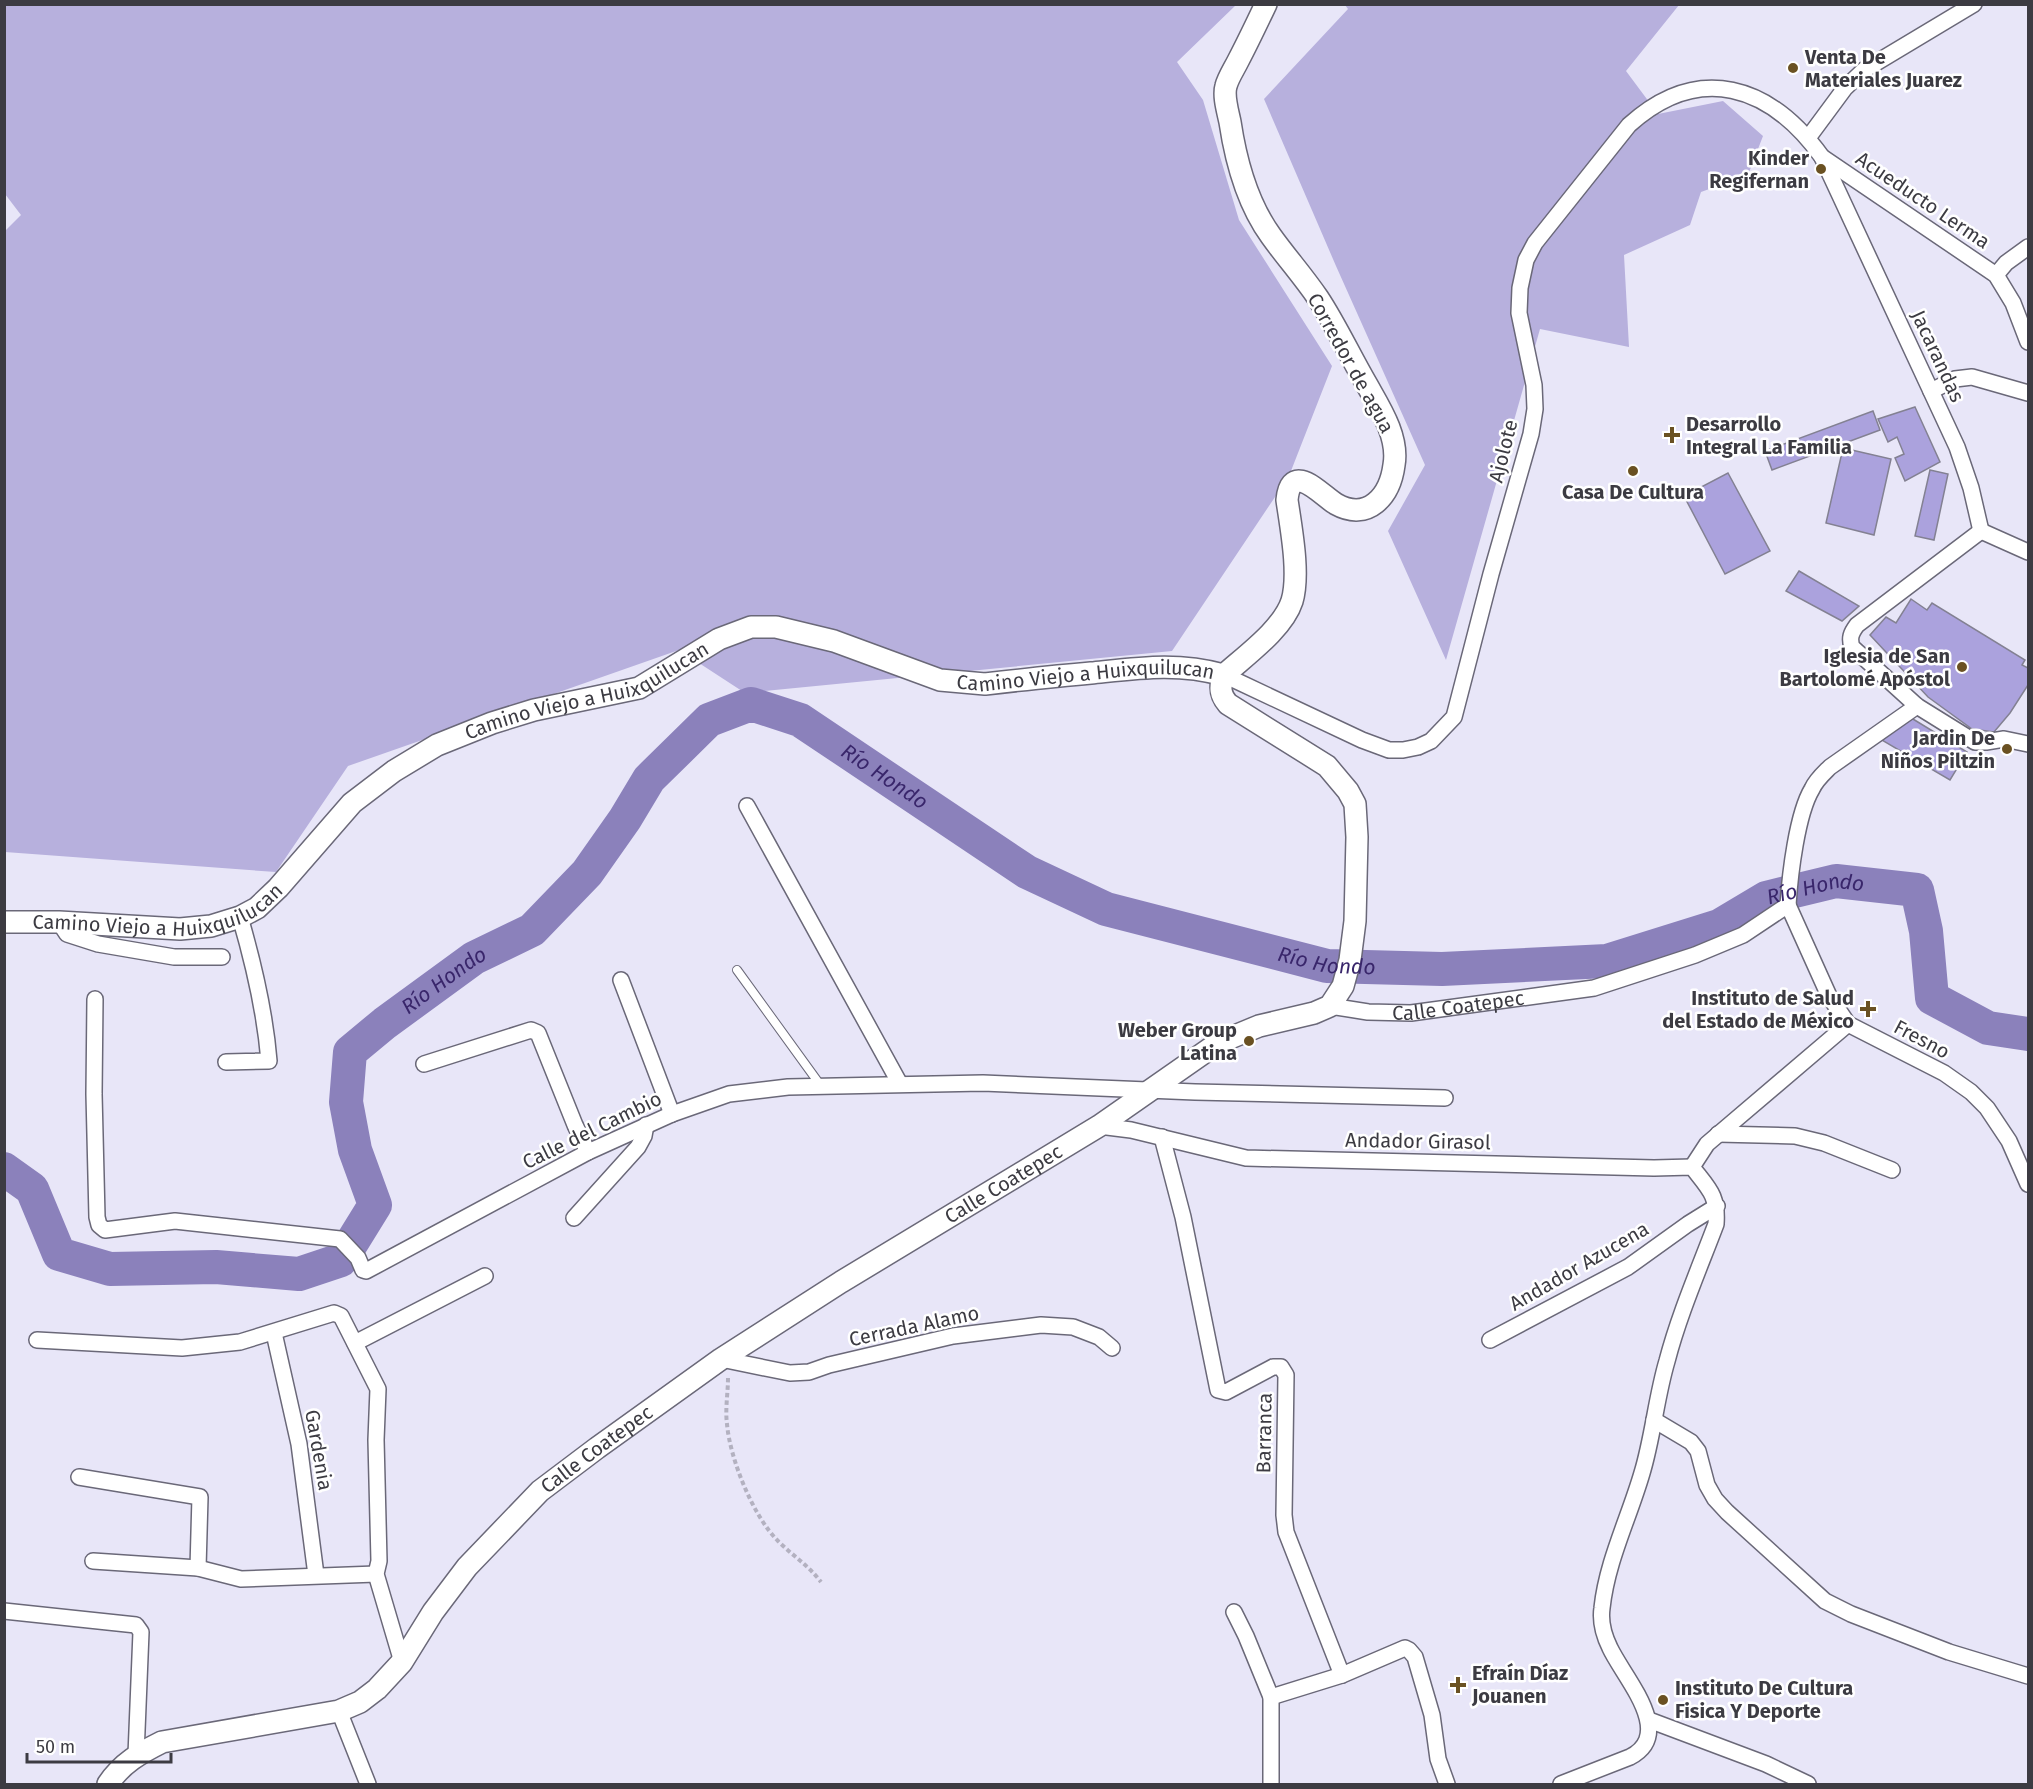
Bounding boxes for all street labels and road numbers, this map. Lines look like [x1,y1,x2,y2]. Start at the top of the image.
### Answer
street label: Acueducto Lerma [1851,146,1995,254]
street label: Corredor de agua [1303,289,1399,437]
street label: Jacarandas [1906,306,1970,406]
street label: Ajolote [1484,417,1522,485]
street label: Camino Viejo a Huixquilucan [461,636,713,745]
street label: Camino Viejo a Huixquilucan [956,655,1217,697]
street label: Camino Viejo a Huixquilucan [32,878,287,941]
street label: Calle Coatepec [1392,986,1526,1025]
street label: Fresno [1890,1014,1954,1064]
street label: Calle del Cambio [519,1086,665,1174]
street label: Andador Girasol [1345,1128,1491,1154]
street label: Calle Coatepec [940,1139,1066,1228]
street label: Andador Azucena [1505,1216,1653,1316]
street label: Cerrada Alamo [847,1300,981,1352]
street label: Barranca [1251,1392,1277,1474]
street label: Calle Coatepec [536,1400,657,1498]
street label: Gardenia [300,1408,338,1492]

